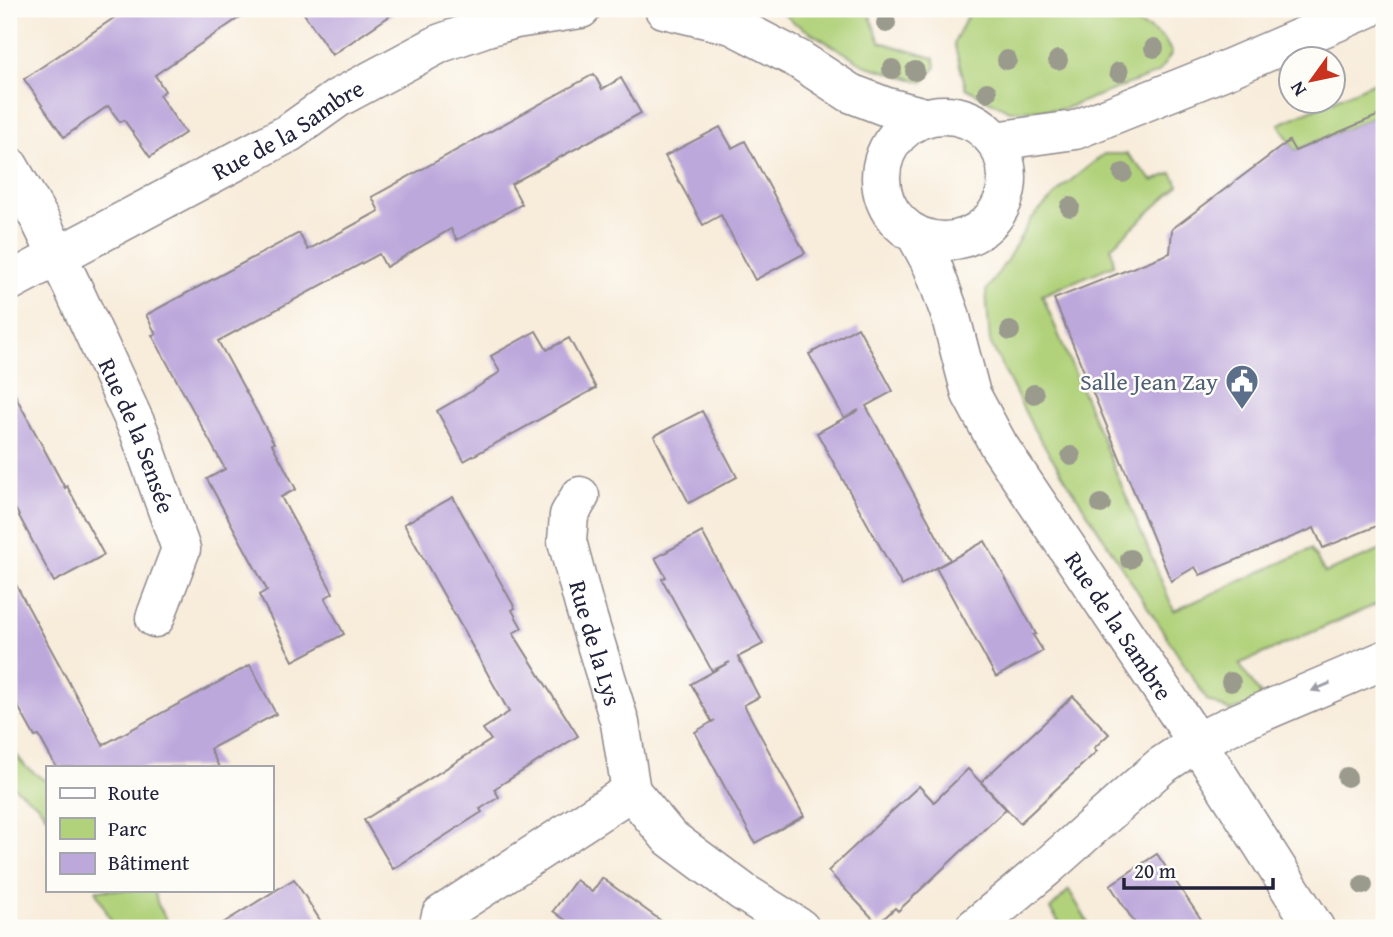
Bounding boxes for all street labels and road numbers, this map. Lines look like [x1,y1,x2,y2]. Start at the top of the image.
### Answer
street label: Rue de la Sambre [206,70,370,188]
street label: Rue de la Sensée [90,352,184,518]
street label: Rue de la Sambre [1057,544,1181,707]
street label: Rue de la Lys [561,576,631,710]

